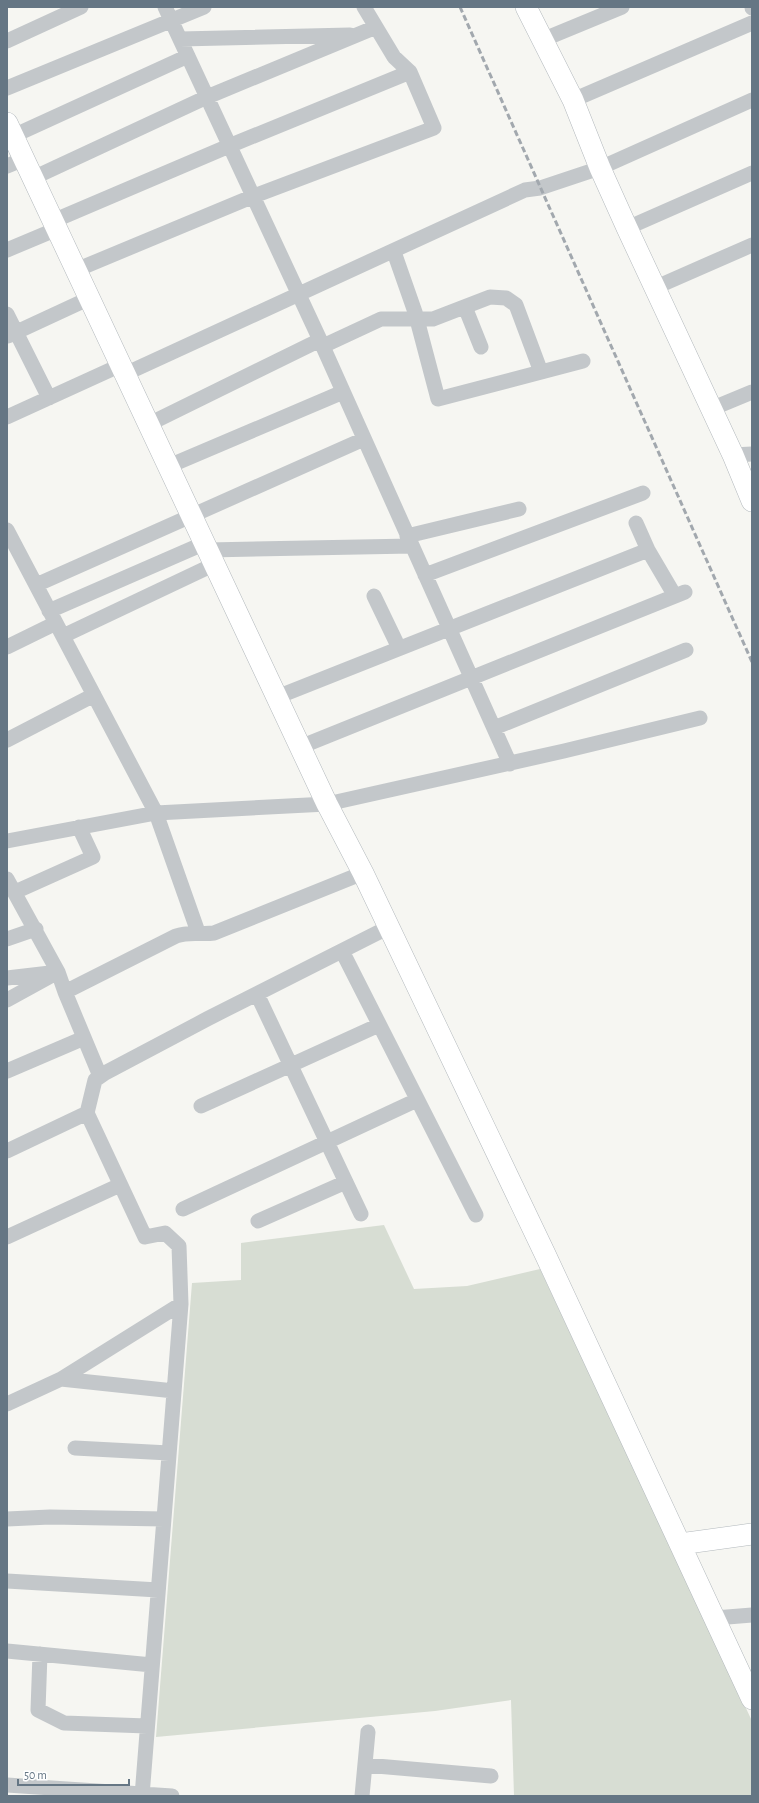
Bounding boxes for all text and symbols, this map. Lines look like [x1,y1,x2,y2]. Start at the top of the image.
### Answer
scale bar [18,1761,129,1787]
text: 50 m [24,1769,47,1781]

